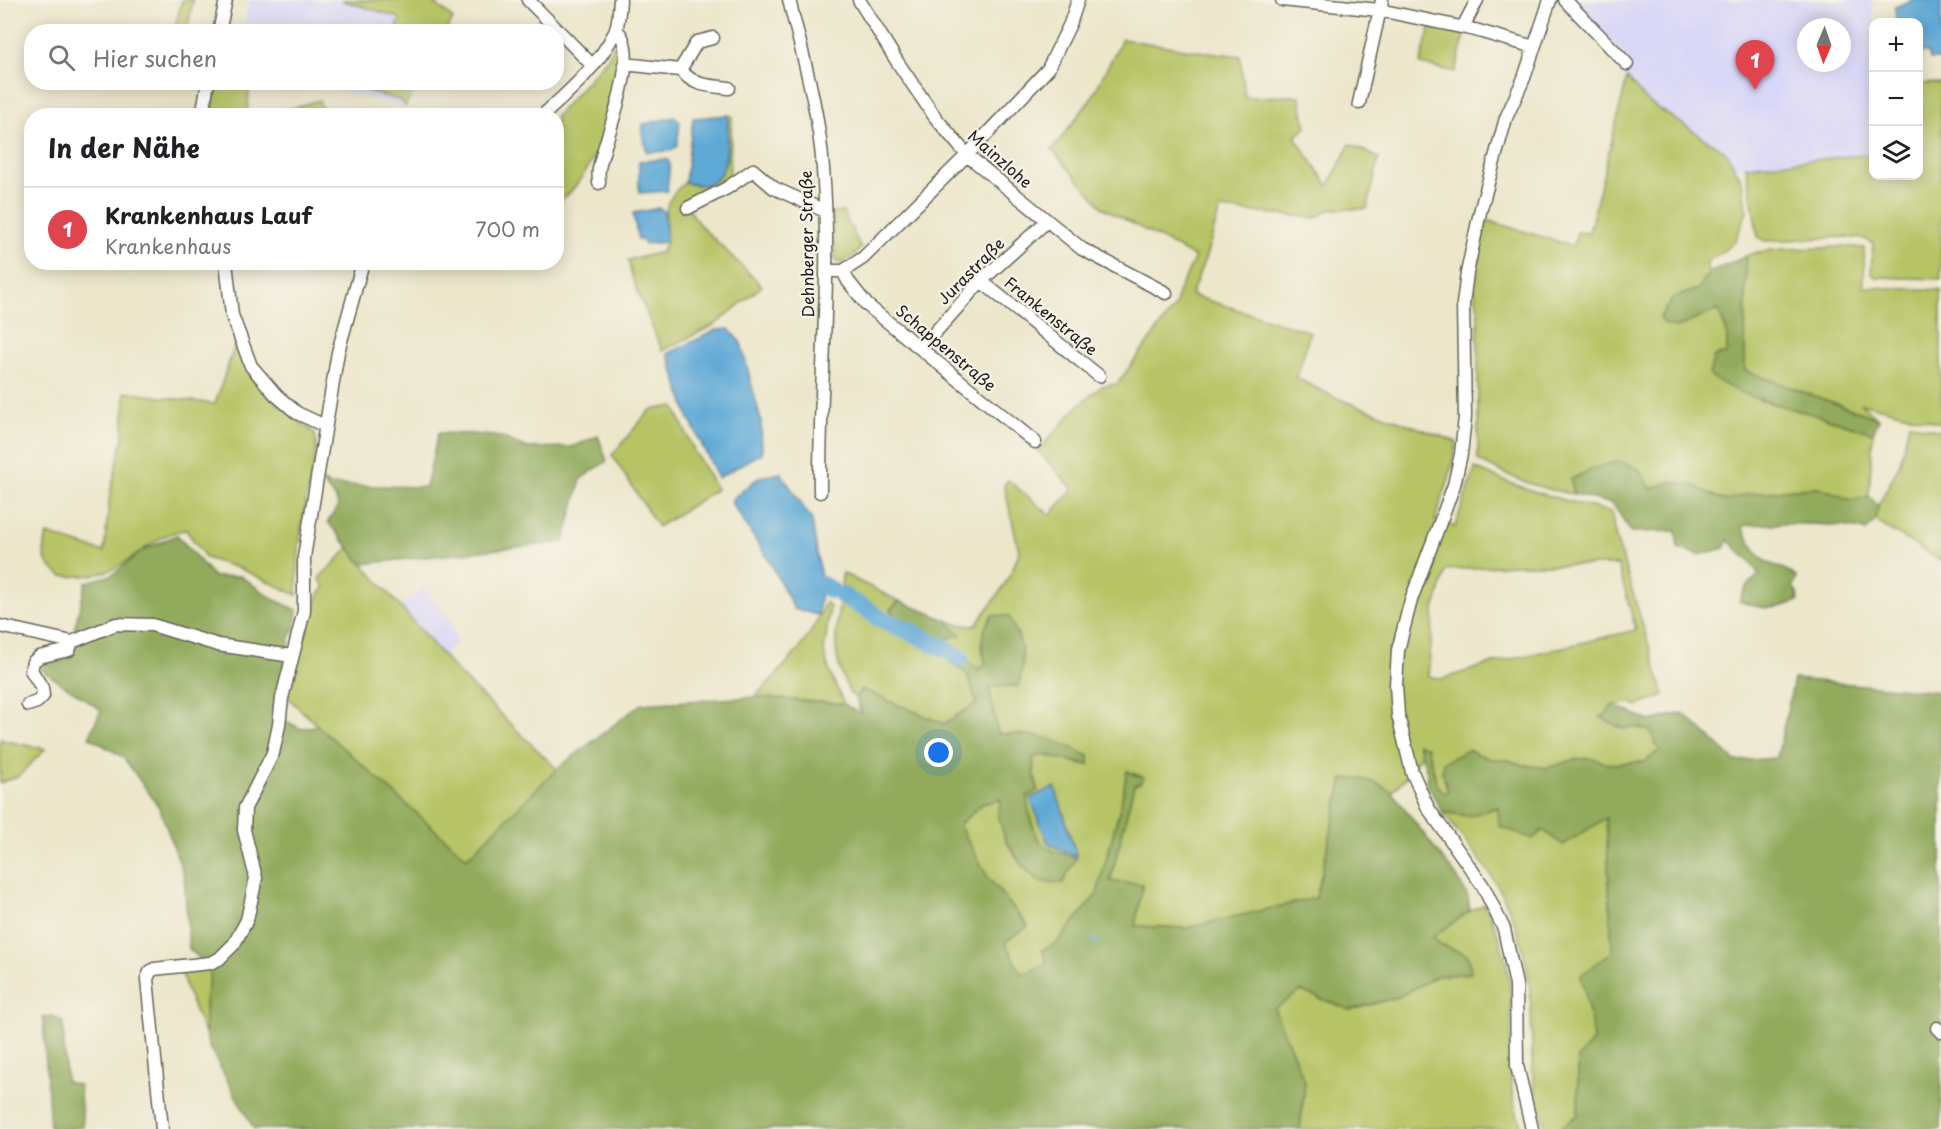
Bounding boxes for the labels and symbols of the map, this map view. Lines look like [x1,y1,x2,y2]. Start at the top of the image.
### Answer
north arrow [1797,18,1851,72]
pin: 1 [1736,40,1774,90]
street label: Mainzlohe [963,123,1038,193]
street label: Dehnberger Straße [793,170,819,318]
street label: Jurastraße [931,231,1009,309]
street label: Frankenstraße [1000,270,1103,360]
street label: Schappenstraße [891,298,1002,396]
your location [924,738,953,767]

